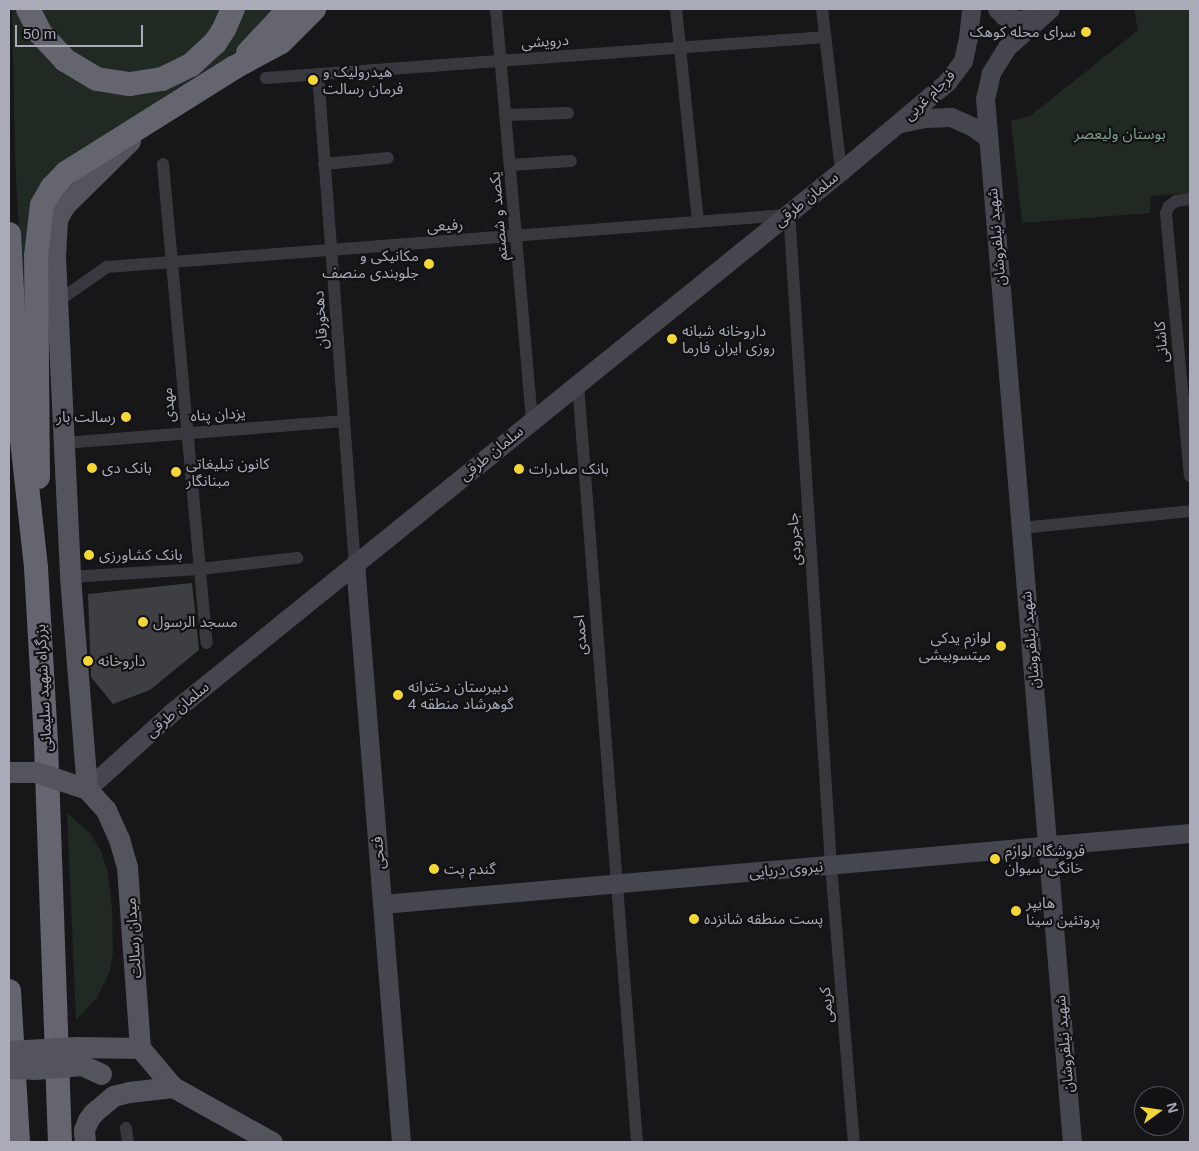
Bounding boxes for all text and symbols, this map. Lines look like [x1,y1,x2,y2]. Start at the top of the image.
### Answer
scale bar [18,15,145,47]
place label: سرای محله کوهک [970,23,1076,41]
text: 50 m [23,25,56,42]
marker: سرای محله کوهک [1080,26,1092,38]
street label: درویشی [521,30,569,52]
place label: هیدرولیک و فرمان رسالت [323,62,403,97]
street label: فرجام غربی [899,66,959,124]
marker: هیدرولیک و فرمان رسالت [307,74,319,86]
park label: بوستان ولیعصر [1074,125,1166,143]
street label: سلمان طرقی [770,168,842,230]
street label: یکصد و شصتم [485,171,511,261]
street label: شهید نیلفروشان [983,188,1009,286]
street label: رفیعی [426,215,464,235]
place label: مکانیکی و جلوبندی منصف [322,246,419,281]
marker: مکانیکی و جلوبندی منصف [423,258,435,270]
street label: دهخورقان [309,290,331,350]
street label: کاشانی [1150,320,1172,364]
place label: داروخانه شبانه روزی ایران فارما [682,321,775,356]
marker: داروخانه شبانه روزی ایران فارما [666,333,678,345]
street label: مهدی [158,387,178,423]
street label: یزدان پناه [190,403,246,425]
place label: رسالت بار [56,408,116,426]
marker: رسالت بار [120,411,132,423]
street label: سلمان طرقی [455,422,527,484]
place label: کانون تبلیغاتی مبنانگار [186,454,270,489]
place label: بانک دی [102,459,152,477]
place label: بانک صادرات [529,460,609,478]
marker: بانک دی [86,462,98,474]
marker: بانک صادرات [513,463,525,475]
marker: کانون تبلیغاتی مبنانگار [170,466,182,478]
street label: جاجرودی [783,512,805,566]
place label: بانک کشاورزی [99,546,183,564]
marker: بانک کشاورزی [83,549,95,561]
street label: شهید نیلفروشان [1017,591,1043,689]
place label: مسجد الرسول [153,613,238,631]
street label: احمدی [570,614,590,656]
marker: مسجد الرسول [137,616,149,628]
street label: بزرگراه شهید سلیمانی [31,624,55,752]
place label: لوازم یدکی میتسوبیشی [919,628,991,663]
marker: لوازم یدکی میتسوبیشی [995,640,1007,652]
place label: داروخانه [98,652,145,670]
marker: داروخانه [82,655,94,667]
street label: سلمان طرقی [142,677,212,741]
place label: دبیرستان دخترانه گوهرشاد منطقه 4 [408,677,514,712]
marker: دبیرستان دخترانه گوهرشاد منطقه 4 [392,689,404,701]
street label: فتحی [368,836,388,870]
place label: فروشگاه لوازم خانگی سیوان [1005,841,1085,876]
marker: فروشگاه لوازم خانگی سیوان [989,853,1001,865]
street label: نیروی دریایی [748,857,824,881]
place label: گندم پت [444,860,496,878]
marker: گندم پت [428,863,440,875]
place label: هایپر پروتئین سینا [1026,893,1100,928]
street label: میدان رسالت [121,897,145,979]
marker: هایپر پروتئین سینا [1010,905,1022,917]
place label: پست منطقه شانزده [704,910,823,928]
marker: پست منطقه شانزده [688,913,700,925]
street label: کریمی [815,986,837,1024]
street label: شهید نیلفروشان [1051,995,1077,1093]
north arrow [1134,1086,1184,1136]
text: N [1164,1101,1182,1114]

